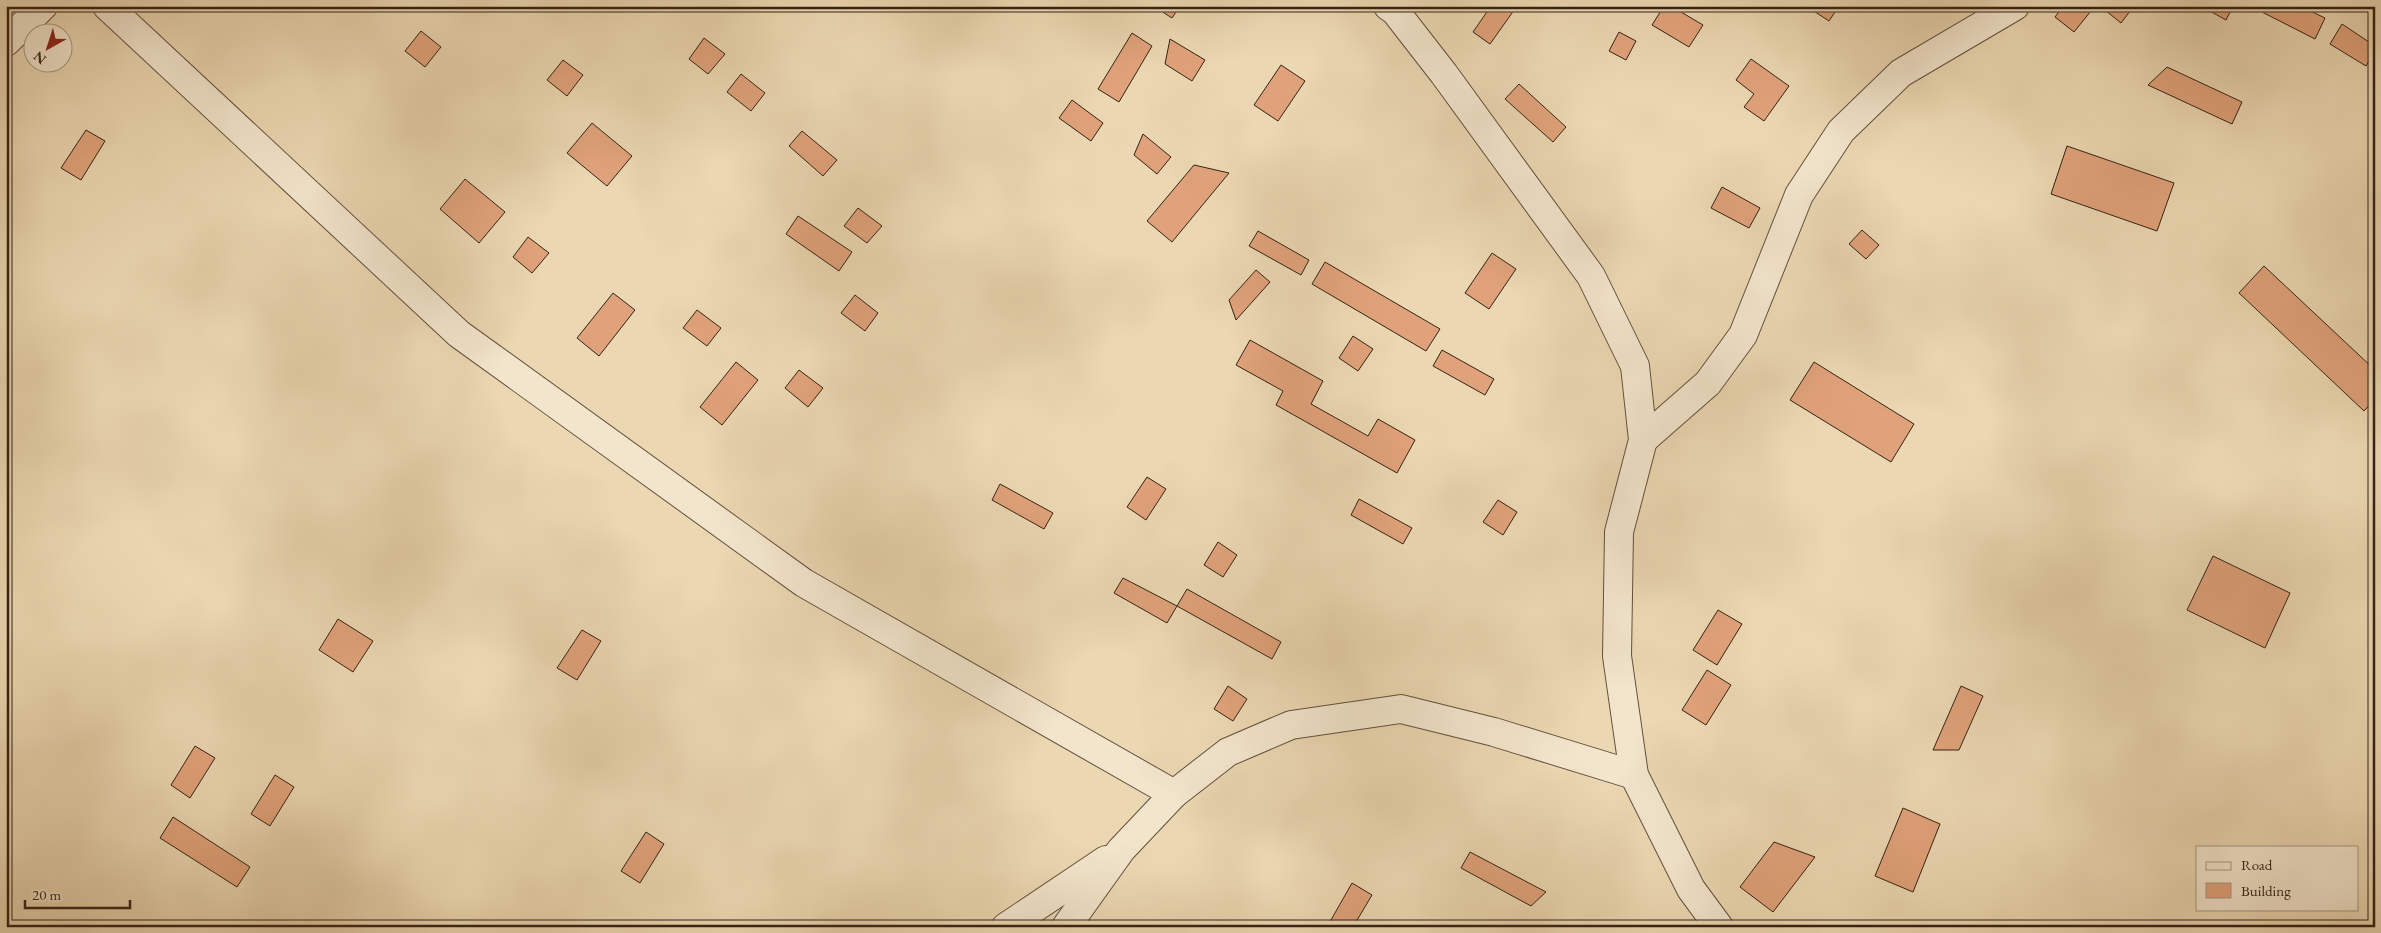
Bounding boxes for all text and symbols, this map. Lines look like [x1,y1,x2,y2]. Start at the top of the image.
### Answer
north arrow [22,22,72,72]
text: N [29,47,50,69]
legend [2196,846,2358,910]
text: Road [2241,855,2273,874]
scale bar [25,878,130,910]
text: Building [2241,881,2291,900]
text: 20 m [32,885,61,904]

